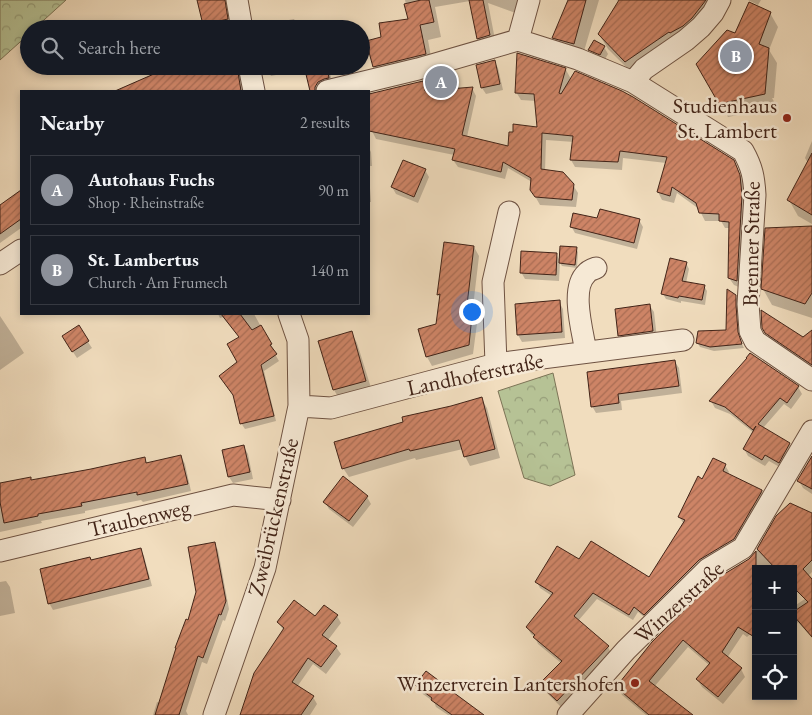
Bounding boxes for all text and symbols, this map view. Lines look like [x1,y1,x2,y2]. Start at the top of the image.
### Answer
search box [20,20,370,75]
icon: search [38,34,66,62]
text: Search here [78,35,160,60]
pin: B [720,37,752,75]
pin: A [425,63,457,101]
place label: Studienhaus St. Lambert [673,91,777,145]
text: Nearby [40,109,104,136]
text: 2 results [300,112,350,133]
marker: Studienhaus St. Lambert [781,112,793,124]
text: Autohaus Fuchs [88,167,215,192]
text: A [51,180,63,201]
text: 90 m [318,180,349,201]
street label: Brenner Straße [735,181,767,307]
text: Shop · Rheinstraße [88,192,204,213]
text: St. Lambertus [88,247,199,272]
text: B [52,260,62,281]
text: 140 m [310,260,349,281]
text: Church · Am Frumech [88,272,228,293]
your location [459,299,485,325]
street label: Landhoferstraße [404,345,546,403]
street label: Zweibrückenstraße [241,435,305,599]
street label: Traubenweg [85,492,193,544]
street label: Winzerstraße [628,554,730,650]
map controls [752,565,797,700]
button: + [752,565,797,610]
button: − [752,610,797,655]
button: locate [752,655,797,700]
place label: Winzerverein Lantershofen [397,669,625,698]
marker: Winzerverein Lantershofen [629,677,641,689]

